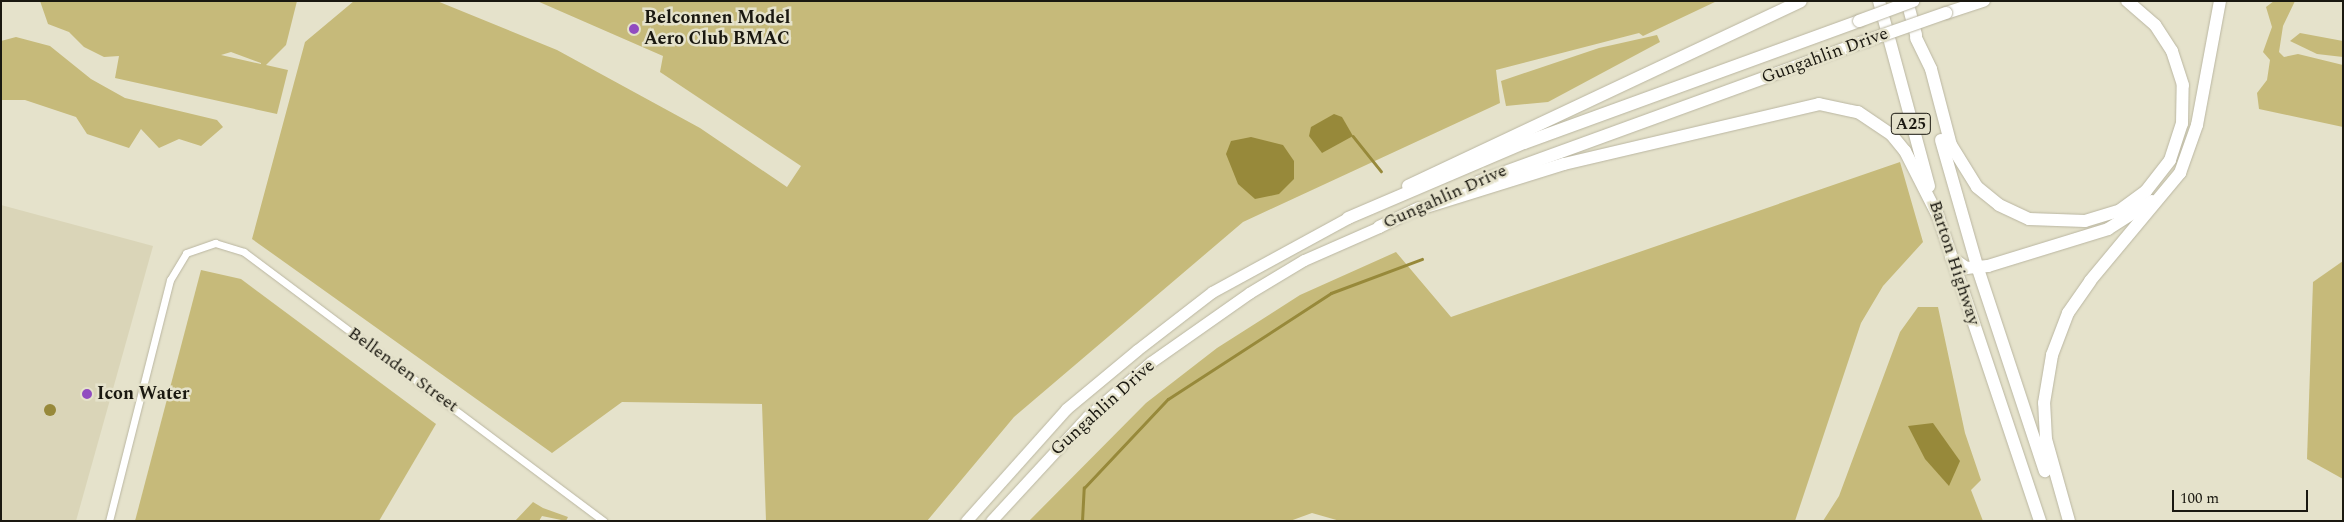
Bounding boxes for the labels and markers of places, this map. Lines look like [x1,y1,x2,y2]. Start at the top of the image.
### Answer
place label: Belconnen Model Aero Club BMAC [644,8,790,50]
marker: Belconnen Model Aero Club BMAC [628,23,640,35]
place label: Icon Water [97,383,189,405]
marker: Icon Water [81,388,93,400]

